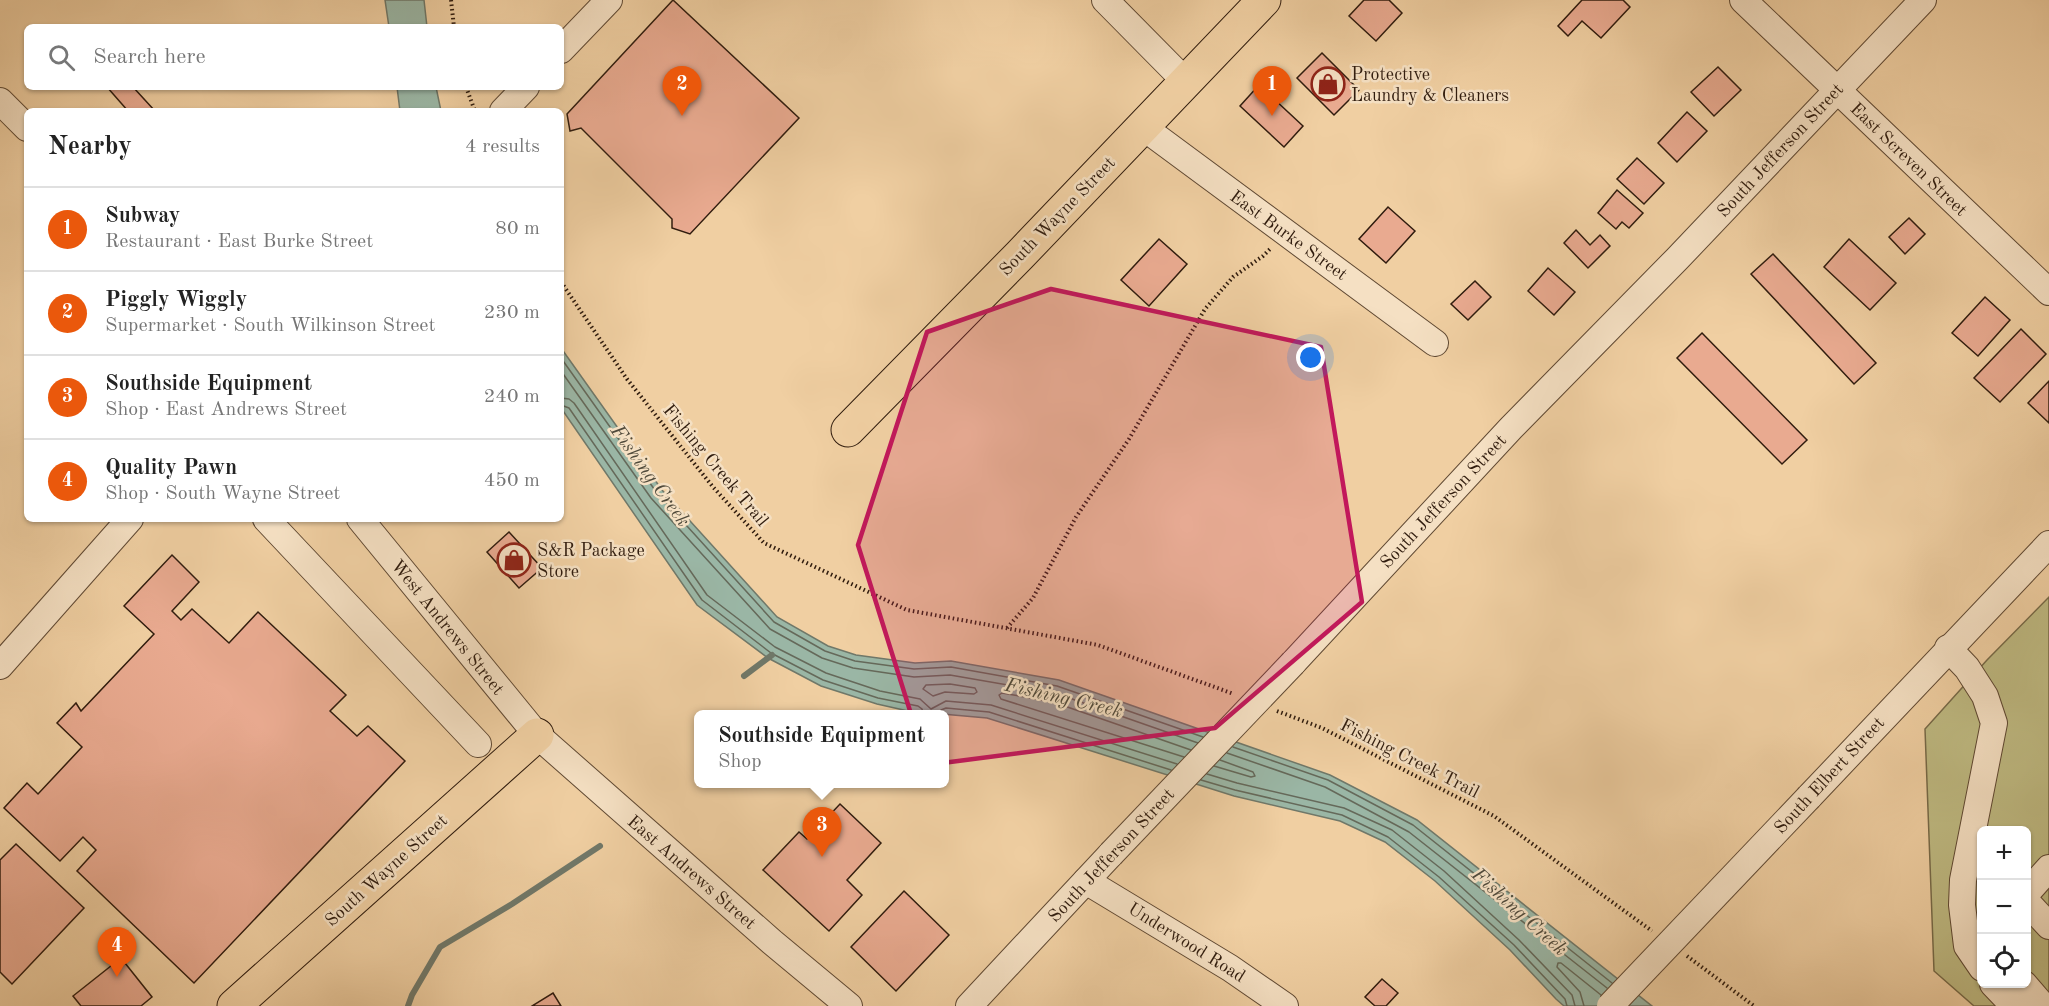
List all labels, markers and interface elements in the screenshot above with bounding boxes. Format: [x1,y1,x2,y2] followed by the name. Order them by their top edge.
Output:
[24,24,564,90] search box
[45,41,78,74] icon: search
[93,46,206,68] text: Search here
[662,66,702,116] pin: 2
[1252,66,1292,116] pin: 1
[1310,66,1346,102] shop icon: Protective Laundry & Cleaners
[1351,66,1509,105] place label: Protective Laundry & Cleaners
[1714,80,1847,221] street label: South Jefferson Street
[1846,100,1970,220] street label: East Screven Street
[48,134,132,160] text: Nearby
[465,137,540,157] text: 4 results
[997,154,1119,280] street label: South Wayne Street
[1226,187,1350,284] street label: East Burke Street
[105,205,180,227] text: Subway
[62,219,73,239] text: 1
[495,219,540,239] text: 80 m
[105,232,373,252] text: Restaurant · East Burke Street
[105,289,247,311] text: Piggly Wiggly
[62,303,73,323] text: 2
[484,303,540,323] text: 230 m
[105,316,436,336] text: Supermarket · South Wilkinson Street
[1296,343,1325,372] your location
[105,373,312,395] text: Southside Equipment
[62,387,73,407] text: 3
[484,387,540,407] text: 240 m
[105,400,347,420] text: Shop · East Andrews Street
[659,401,771,530] street label: Fishing Creek Trail
[605,421,693,531] water label: Fishing Creek
[1377,431,1510,572] street label: South Jefferson Street
[105,457,237,479] text: Quality Pawn
[62,471,73,491] text: 4
[484,471,540,491] text: 450 m
[105,484,340,504] text: Shop · South Wayne Street
[496,542,532,578] shop icon: S&R Package Store
[537,542,645,581] place label: S&R Package Store
[387,557,507,699] street label: West Andrews Street
[1002,675,1125,722] water label: Fishing Creek
[694,710,949,788] popup
[1771,714,1888,837] street label: South Elbert Street
[1337,716,1482,802] street label: Fishing Creek Trail
[718,725,925,747] text: Southside Equipment
[718,752,762,772] text: Shop
[1045,785,1178,926] street label: South Jefferson Street
[802,808,842,857] pin: 3
[322,811,451,930] street label: South Wayne Street
[624,812,759,933] street label: East Andrews Street
[1977,826,2031,988] map controls
[1977,826,2031,880] button: +
[1466,864,1570,960] water label: Fishing Creek
[1977,880,2031,934] button: −
[1125,900,1248,986] street label: Underwood Road
[98,928,136,977] pin: 4
[1977,934,2031,988] button: locate

